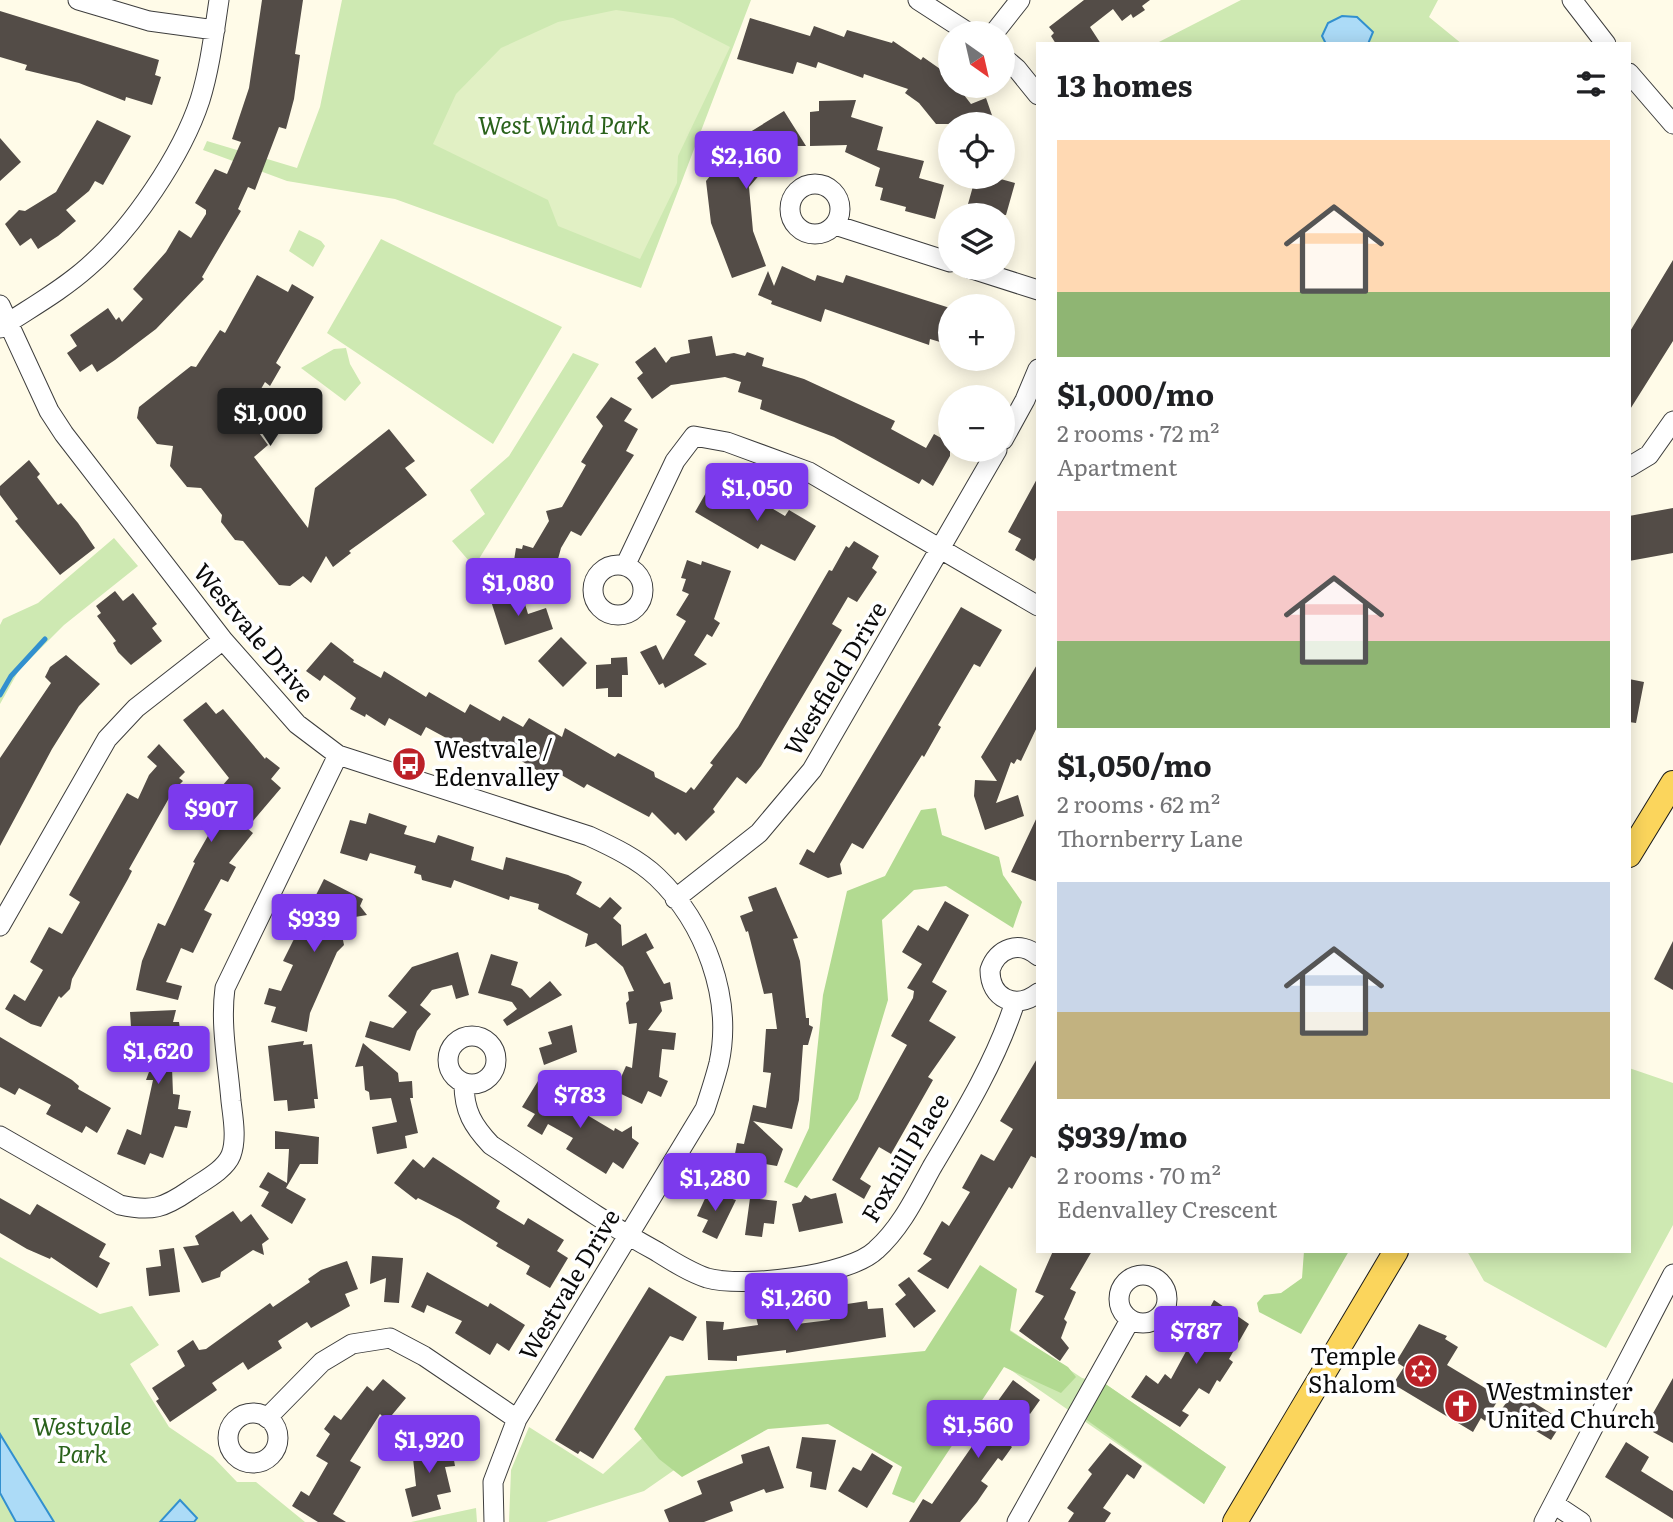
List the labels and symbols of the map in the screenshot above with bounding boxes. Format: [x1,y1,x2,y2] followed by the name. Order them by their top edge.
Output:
[938,21,1015,98] north arrow
[478,106,651,141] park label: West Wind Park
[689,132,803,191] pin: $2,160
[213,388,327,448] pin: $1,000
[700,463,814,523] pin: $1,050
[186,555,323,708] street label: Westvale Drive
[461,558,575,618] pin: $1,080
[774,594,894,761] street label: Westfield Drive
[434,730,560,793] place label: Westvale / Edenvalley
[390,745,428,783] bus stop icon: Westvale / Edenvalley
[170,784,252,844] pin: $907
[273,894,355,954] pin: $939
[101,1026,215,1086] pin: $1,620
[539,1070,621,1130] pin: $783
[851,1085,956,1228] street label: Foxhill Place
[658,1154,772,1213] pin: $1,280
[509,1201,627,1366] street label: Westvale Drive
[739,1274,853,1333] pin: $1,260
[1155,1306,1237,1366] pin: $787
[1308,1337,1396,1400] place label: Temple Shalom
[1402,1352,1440,1390] synagogue icon: Temple Shalom
[1486,1372,1656,1435] place label: Westminster United Church
[1442,1387,1480,1425] church icon: Westminster United Church
[921,1400,1035,1460] pin: $1,560
[32,1407,132,1470] park label: Westvale Park
[372,1416,486,1475] pin: $1,920

